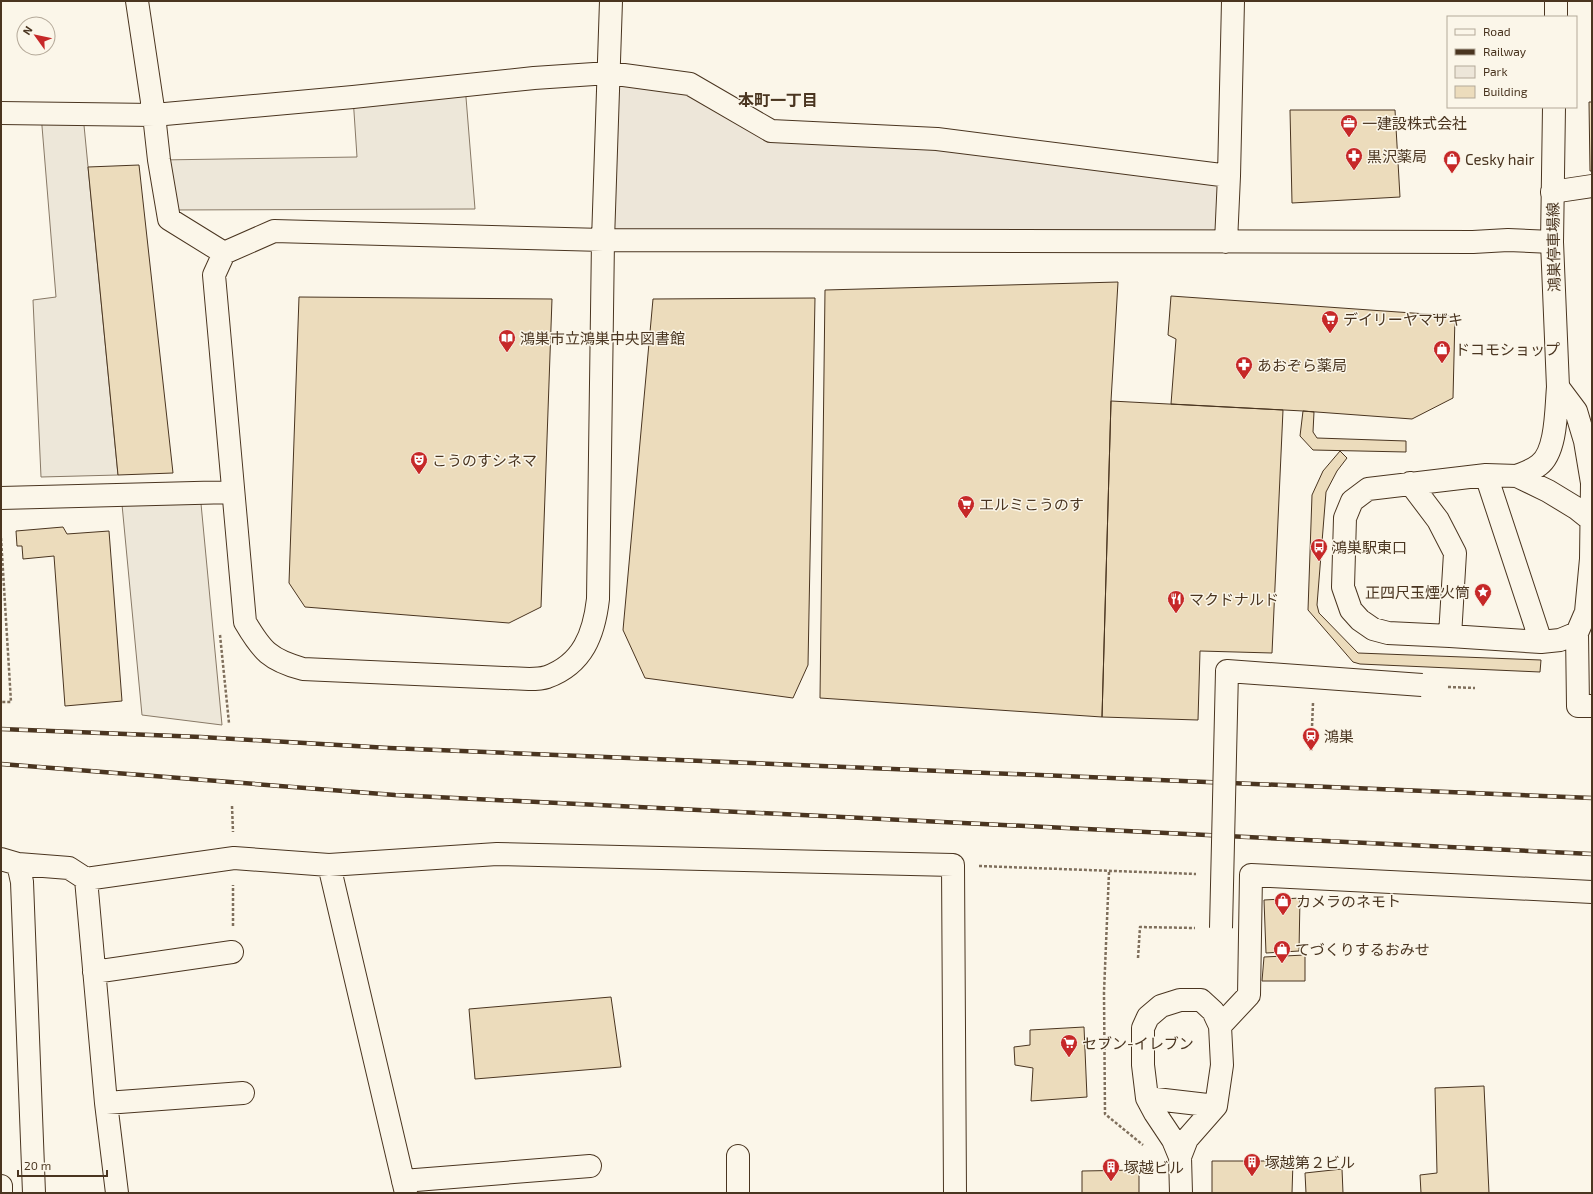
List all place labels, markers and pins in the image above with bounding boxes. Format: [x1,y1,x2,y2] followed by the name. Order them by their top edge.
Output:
[1339,113,1359,138] office icon: 一建設株式会社
[1362,114,1467,132] place label: 一建設株式会社
[1344,146,1364,171] pharmacy icon: 黒沢薬局
[1367,147,1427,165] place label: 黒沢薬局
[1442,149,1462,174] shop icon: Cesky hair
[1465,150,1535,168] place label: Cesky hair
[1320,309,1340,334] supermarket icon: デイリーヤマザキ
[1343,310,1463,328] place label: デイリーヤマザキ
[497,328,517,353] library icon: 鴻巣市立鴻巣中央図書館
[520,329,685,347] place label: 鴻巣市立鴻巣中央図書館
[1432,339,1452,364] shop icon: ドコモショップ
[1455,340,1560,358] place label: ドコモショップ
[1234,355,1254,380] pharmacy icon: あおぞら薬局
[1257,356,1347,374] place label: あおぞら薬局
[409,450,429,475] theatre icon: こうのすシネマ
[432,451,537,469] place label: こうのすシネマ
[956,494,976,519] supermarket icon: エルミこうのす
[979,495,1084,513] place label: エルミこうのす
[1309,537,1329,562] bus stop icon: 鴻巣駅東口
[1332,538,1407,556] place label: 鴻巣駅東口
[1473,582,1493,607] place icon: 正四尺玉煙火筒
[1365,583,1470,601] place label: 正四尺玉煙火筒
[1166,589,1186,614] restaurant icon: マクドナルド
[1189,590,1279,608] place label: マクドナルド
[1301,726,1321,751] station icon: 鴻巣
[1324,727,1354,745] place label: 鴻巣
[1273,891,1293,916] shop icon: カメラのネモト
[1296,892,1401,910] place label: カメラのネモト
[1272,939,1292,964] shop icon: てづくりするおみせ
[1295,940,1430,958] place label: てづくりするおみせ
[1059,1033,1079,1058] supermarket icon: セブン-イレブン
[1082,1034,1194,1052] place label: セブン-イレブン
[1242,1152,1262,1177] building icon: 塚越第２ビル
[1265,1153,1355,1171] place label: 塚越第２ビル
[1101,1157,1121,1182] building icon: 塚越ビル
[1124,1158,1184,1176] place label: 塚越ビル

